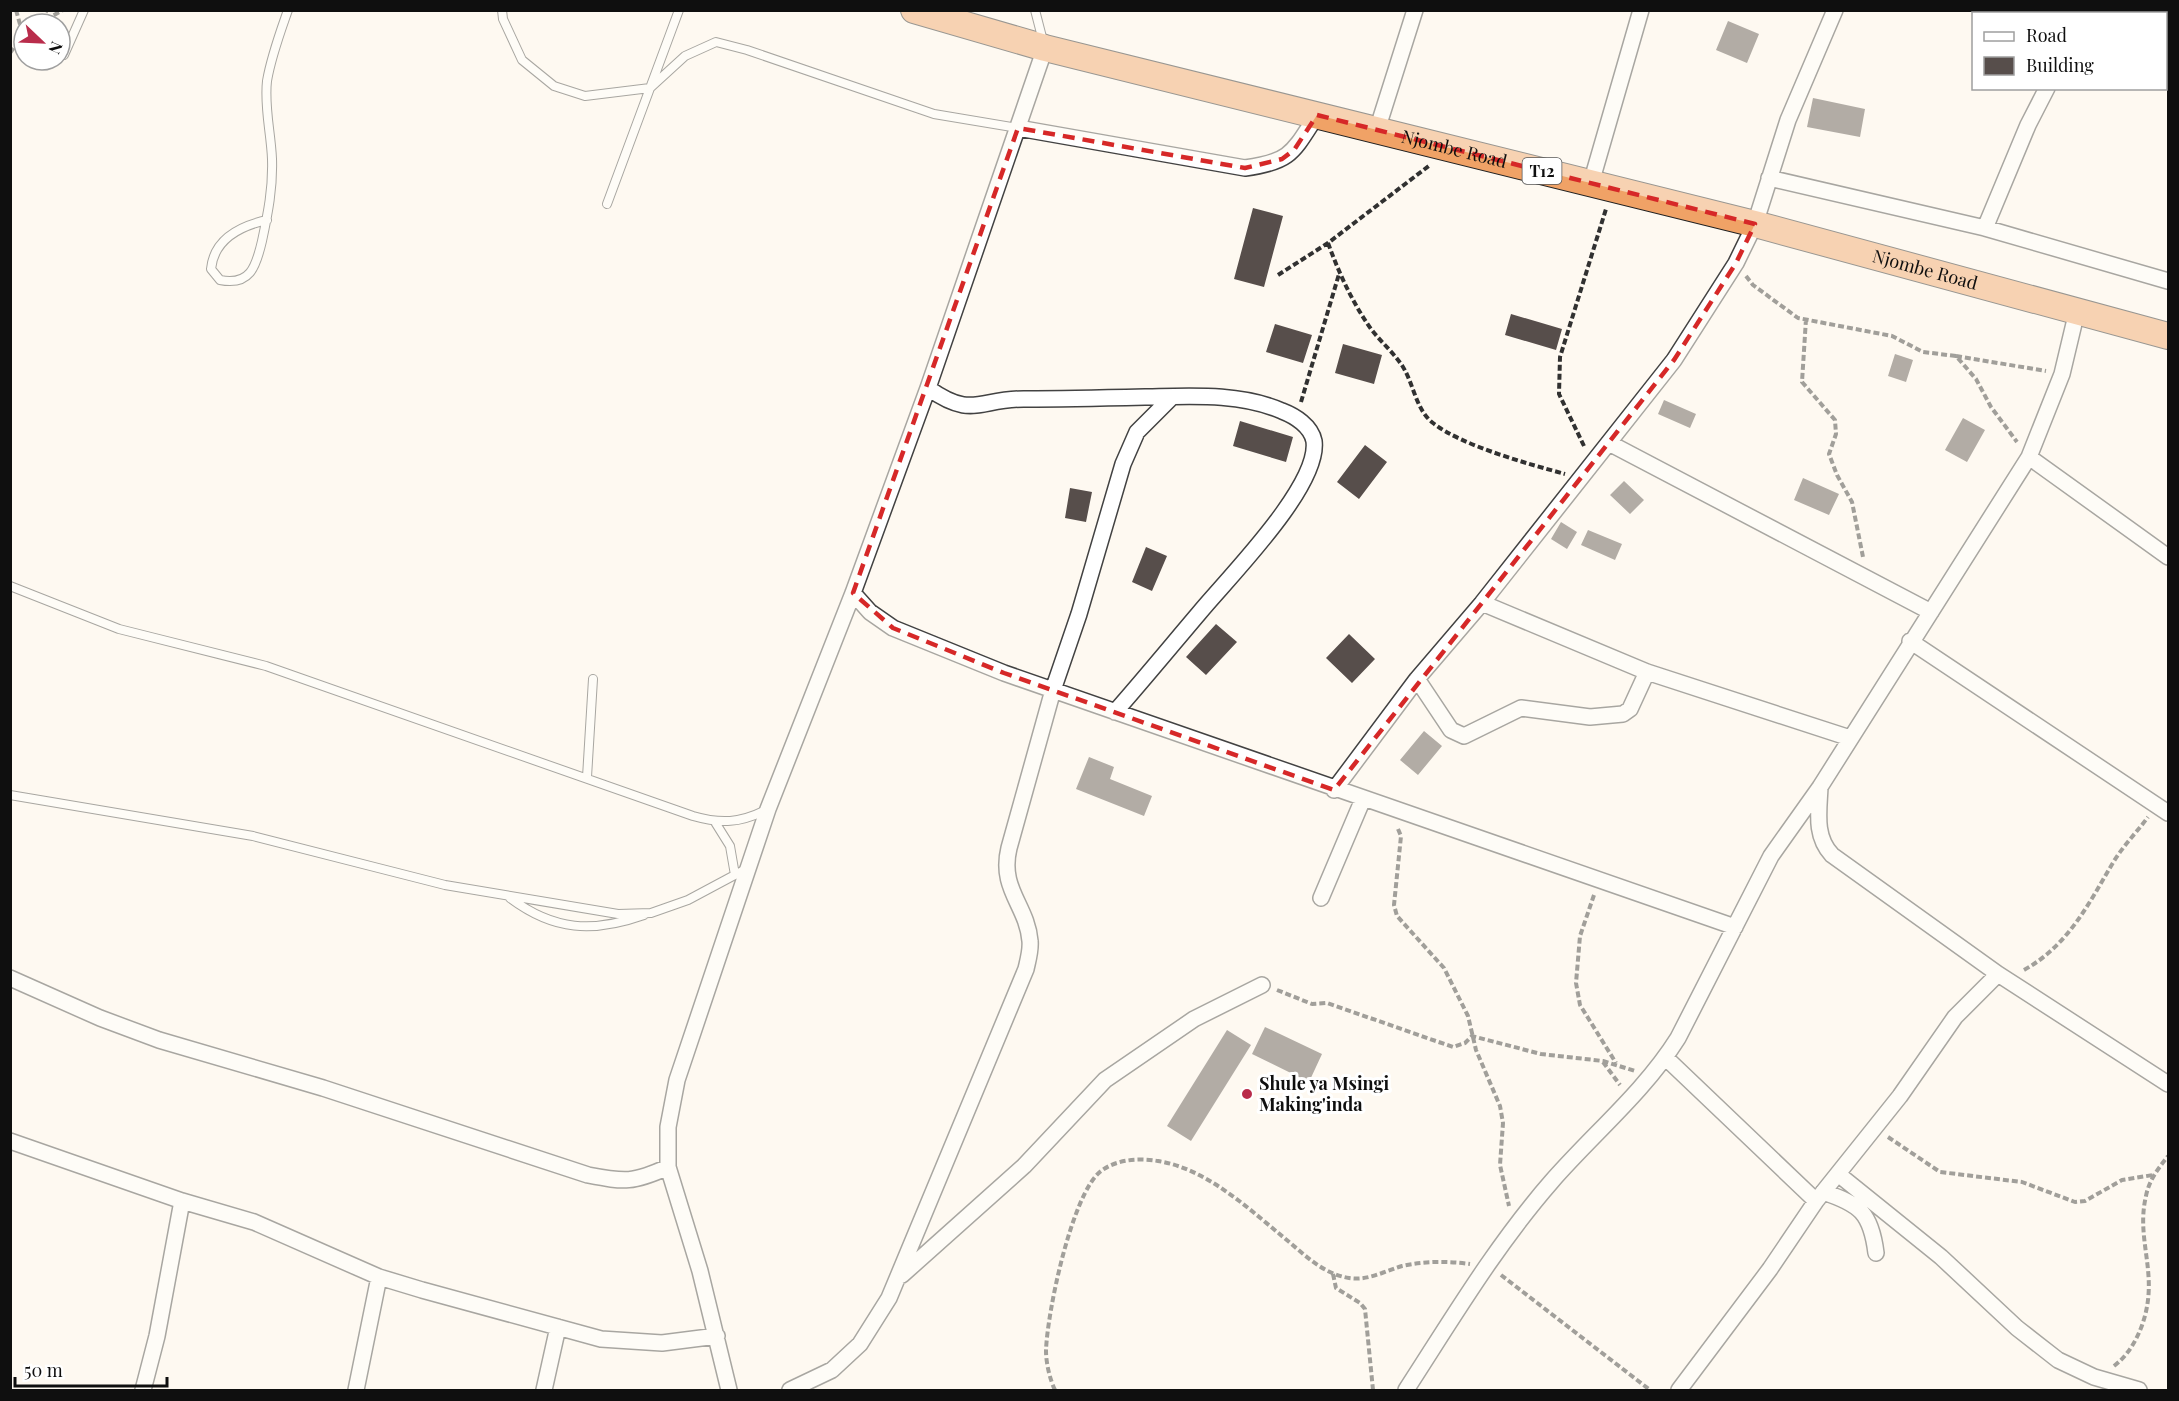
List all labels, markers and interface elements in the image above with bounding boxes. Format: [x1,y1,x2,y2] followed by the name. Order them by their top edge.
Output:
[12,12,72,72] north arrow
[1972,12,2167,90] legend
[2026,23,2067,47] text: Road
[44,39,68,58] text: N
[2026,53,2094,77] text: Building
[1399,124,1510,173] street label: Njombe Road
[1522,158,1562,184] road number: T12
[1870,243,1981,295] street label: Njombe Road
[1259,1071,1389,1116] place label: Shule ya Msingi Making'inda
[1240,1087,1254,1101] marker: Shule ya Msingi Making'inda
[15,1350,166,1388] scale bar
[24,1358,63,1382] text: 50 m

